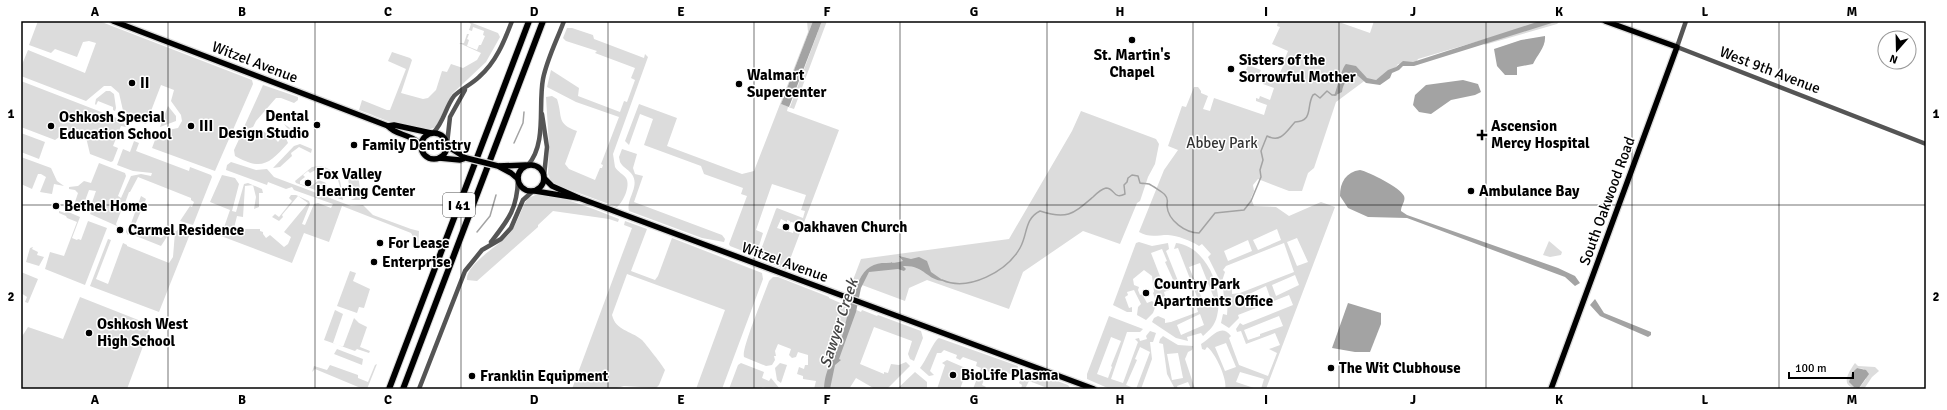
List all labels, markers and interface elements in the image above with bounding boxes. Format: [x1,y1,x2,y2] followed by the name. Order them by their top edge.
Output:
[91,4,100,20] text: A
[238,4,246,20] text: B
[384,4,392,20] text: C
[530,4,539,20] text: D
[677,4,685,20] text: E
[824,4,831,20] text: F
[970,4,978,20] text: G
[1116,4,1124,20] text: H
[1264,4,1268,20] text: I
[1410,4,1416,20] text: J
[1555,4,1563,20] text: K
[1702,4,1709,20] text: L
[1847,4,1858,20] text: M
[1877,30,1917,70] north arrow
[1127,35,1137,45] marker: St. Martin's Chapel
[209,37,301,87] street label: Witzel Avenue
[1717,43,1823,97] street label: West 9th Avenue
[1094,46,1171,81] place label: St. Martin's Chapel
[1239,51,1356,86] place label: Sisters of the Sorrowful Mother
[1888,52,1900,66] text: N
[1226,64,1236,74] marker: Sisters of the Sorrowful Mother
[747,66,826,101] place label: Walmart Supercenter
[140,74,149,92] place label: II
[127,78,137,88] marker: II
[734,79,744,89] marker: Walmart Supercenter
[7,106,15,122] text: 1
[1932,106,1940,122] text: 1
[218,107,309,142] place label: Dental Design Studio
[59,108,172,143] place label: Oshkosh Special Education School
[199,117,213,135] place label: III
[1491,117,1590,152] place label: Ascension Mercy Hospital
[312,120,322,130] marker: Dental Design Studio
[46,121,56,131] marker: Oshkosh Special Education School
[186,121,196,131] marker: III
[1476,129,1488,141] marker: Ascension Mercy Hospital
[1186,134,1258,152] park label: Abbey Park
[1575,134,1639,268] street label: South Oakwood Road
[362,136,471,154] place label: Family Dentistry
[349,140,359,150] marker: Family Dentistry
[316,165,415,200] place label: Fox Valley Hearing Center
[303,178,313,188] marker: Fox Valley Hearing Center
[1479,182,1580,200] place label: Ambulance Bay
[1466,186,1476,196] marker: Ambulance Bay
[443,193,475,217] road number: I 41
[64,197,148,215] place label: Bethel Home
[51,201,61,211] marker: Bethel Home
[794,218,908,236] place label: Oakhaven Church
[128,221,244,239] place label: Carmel Residence
[781,222,791,232] marker: Oakhaven Church
[115,225,125,235] marker: Carmel Residence
[388,234,450,252] place label: For Lease
[375,238,385,248] marker: For Lease
[739,238,831,286] street label: Witzel Avenue
[382,253,451,271] place label: Enterprise
[369,257,379,267] marker: Enterprise
[815,274,863,370] water label: Sawyer Creek
[1154,275,1273,310] place label: Country Park Apartments Office
[1141,288,1151,298] marker: Country Park Apartments Office
[7,289,15,305] text: 2
[1932,289,1940,305] text: 2
[97,315,188,350] place label: Oshkosh West High School
[84,328,94,338] marker: Oshkosh West High School
[1789,354,1853,380] scale bar
[1339,359,1461,377] place label: The Wit Clubhouse
[1795,361,1827,376] text: 100 m
[1326,363,1336,373] marker: The Wit Clubhouse
[961,366,1059,384] place label: BioLife Plasma
[480,367,609,385] place label: Franklin Equipment
[948,370,958,380] marker: BioLife Plasma
[467,371,477,381] marker: Franklin Equipment
[91,392,100,408] text: A
[238,392,246,408] text: B
[384,392,392,408] text: C
[530,392,539,408] text: D
[677,392,685,408] text: E
[824,392,831,408] text: F
[970,392,978,408] text: G
[1116,392,1124,408] text: H
[1264,392,1268,408] text: I
[1410,392,1416,408] text: J
[1555,392,1563,408] text: K
[1702,392,1709,408] text: L
[1847,392,1858,408] text: M

